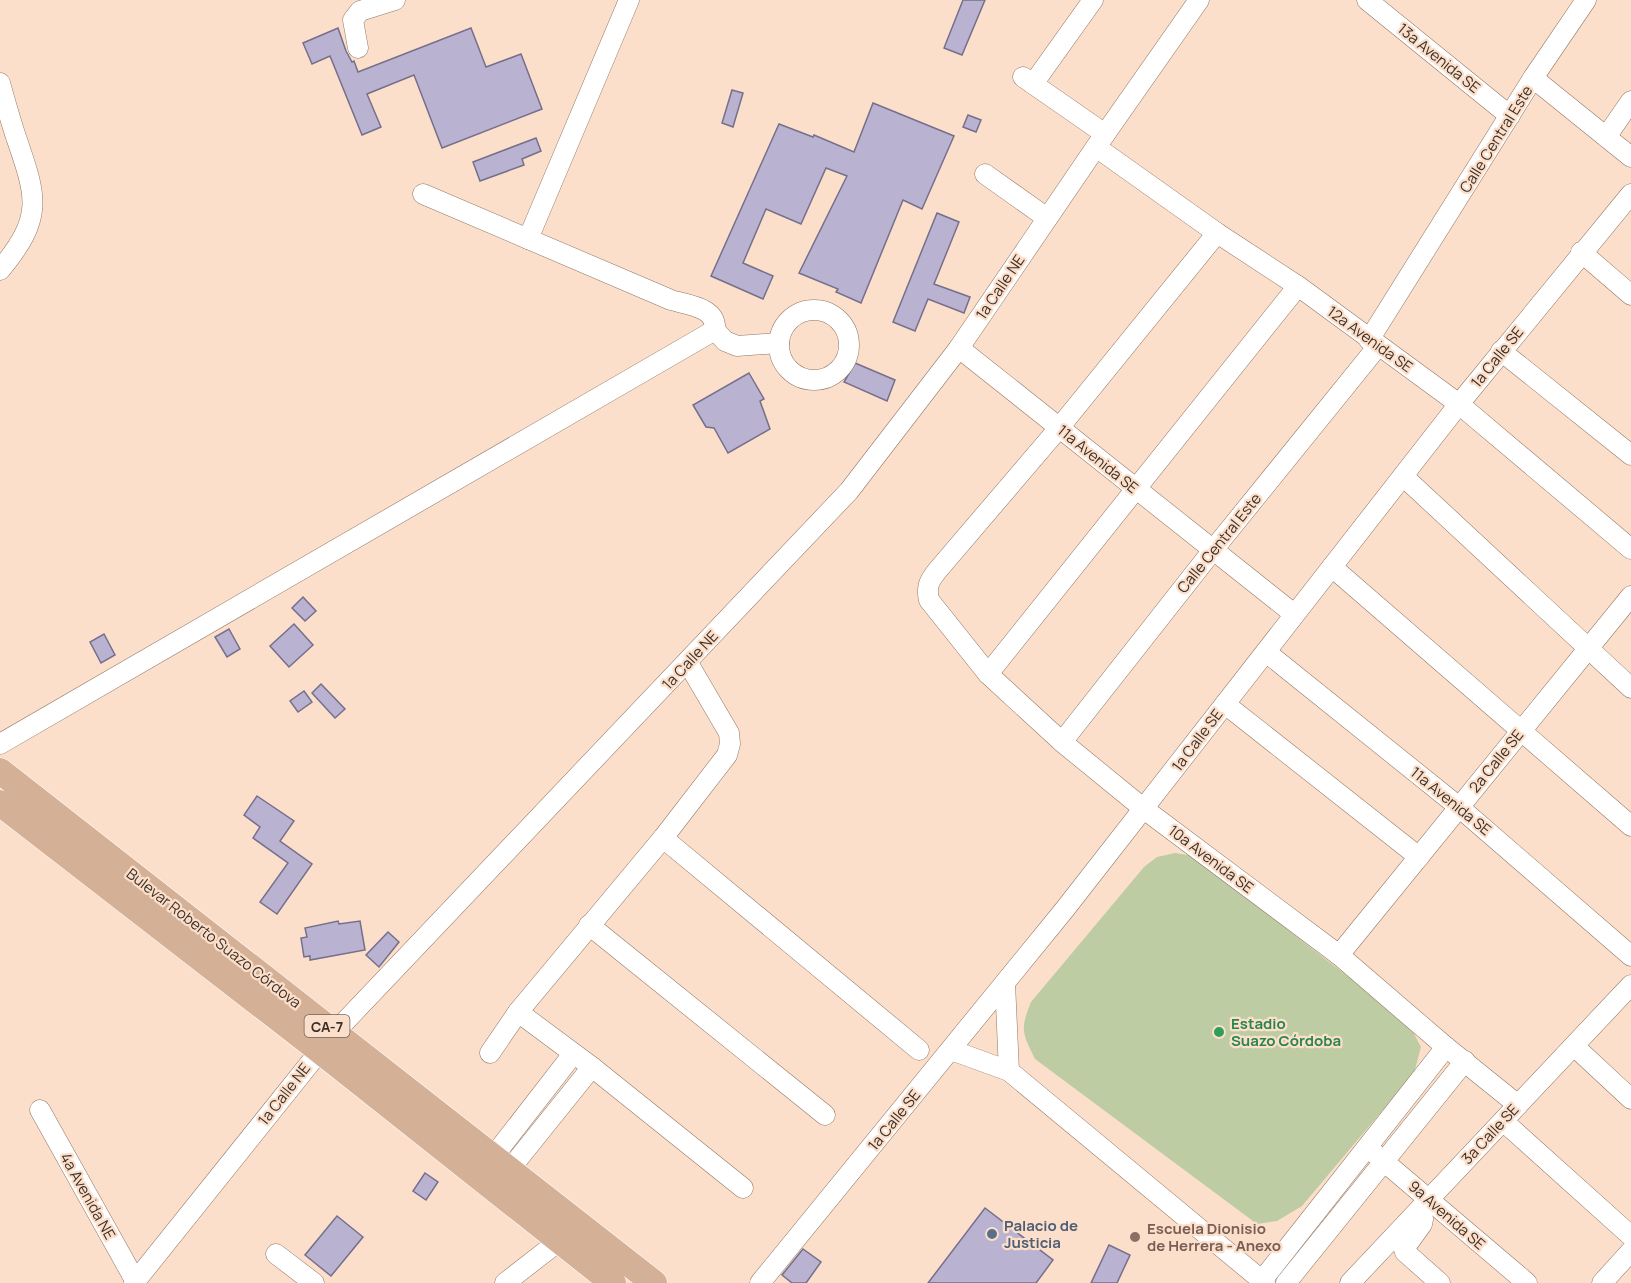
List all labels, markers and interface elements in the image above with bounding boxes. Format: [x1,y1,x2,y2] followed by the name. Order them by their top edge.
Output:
[1393,18,1485,98] street label: 13a Avenida SE
[1455,81,1538,197] street label: Calle Central Este
[971,251,1029,323] street label: 1a Calle NE
[1323,301,1417,377] street label: 12a Avenida SE
[1466,322,1528,392] street label: 1a Calle SE
[1053,420,1143,498] street label: 11a Avenida SE
[1172,488,1266,597] street label: Calle Central Este
[657,626,723,694] street label: 1a Calle NE
[1167,705,1227,775] street label: 1a Calle SE
[1464,725,1528,797] street label: 2a Calle SE
[1406,762,1496,840] street label: 11a Avenida SE
[1164,820,1258,898] street label: 10a Avenida SE
[122,863,306,1013] street label: Bulevar Roberto Suazo Córdova
[1231,1013,1341,1051] place label: Estadio Suazo Córdoba
[304,1015,350,1037] road number: CA-7
[1212,1025,1226,1039] marker: Estadio Suazo Córdoba
[253,1058,315,1130] street label: 1a Calle NE
[863,1085,925,1155] street label: 1a Calle SE
[1457,1099,1523,1169] street label: 3a Calle SE
[55,1149,121,1243] street label: 4a Avenida NE
[1404,1176,1490,1254] street label: 9a Avenida SE
[1004,1215,1078,1253] place label: Palacio de Justicia
[1147,1218,1281,1256] place label: Escuela Dionisio de Herrera - Anexo
[985,1227,999,1241] marker: Palacio de Justicia
[1128,1230,1142,1244] marker: Escuela Dionisio de Herrera - Anexo

